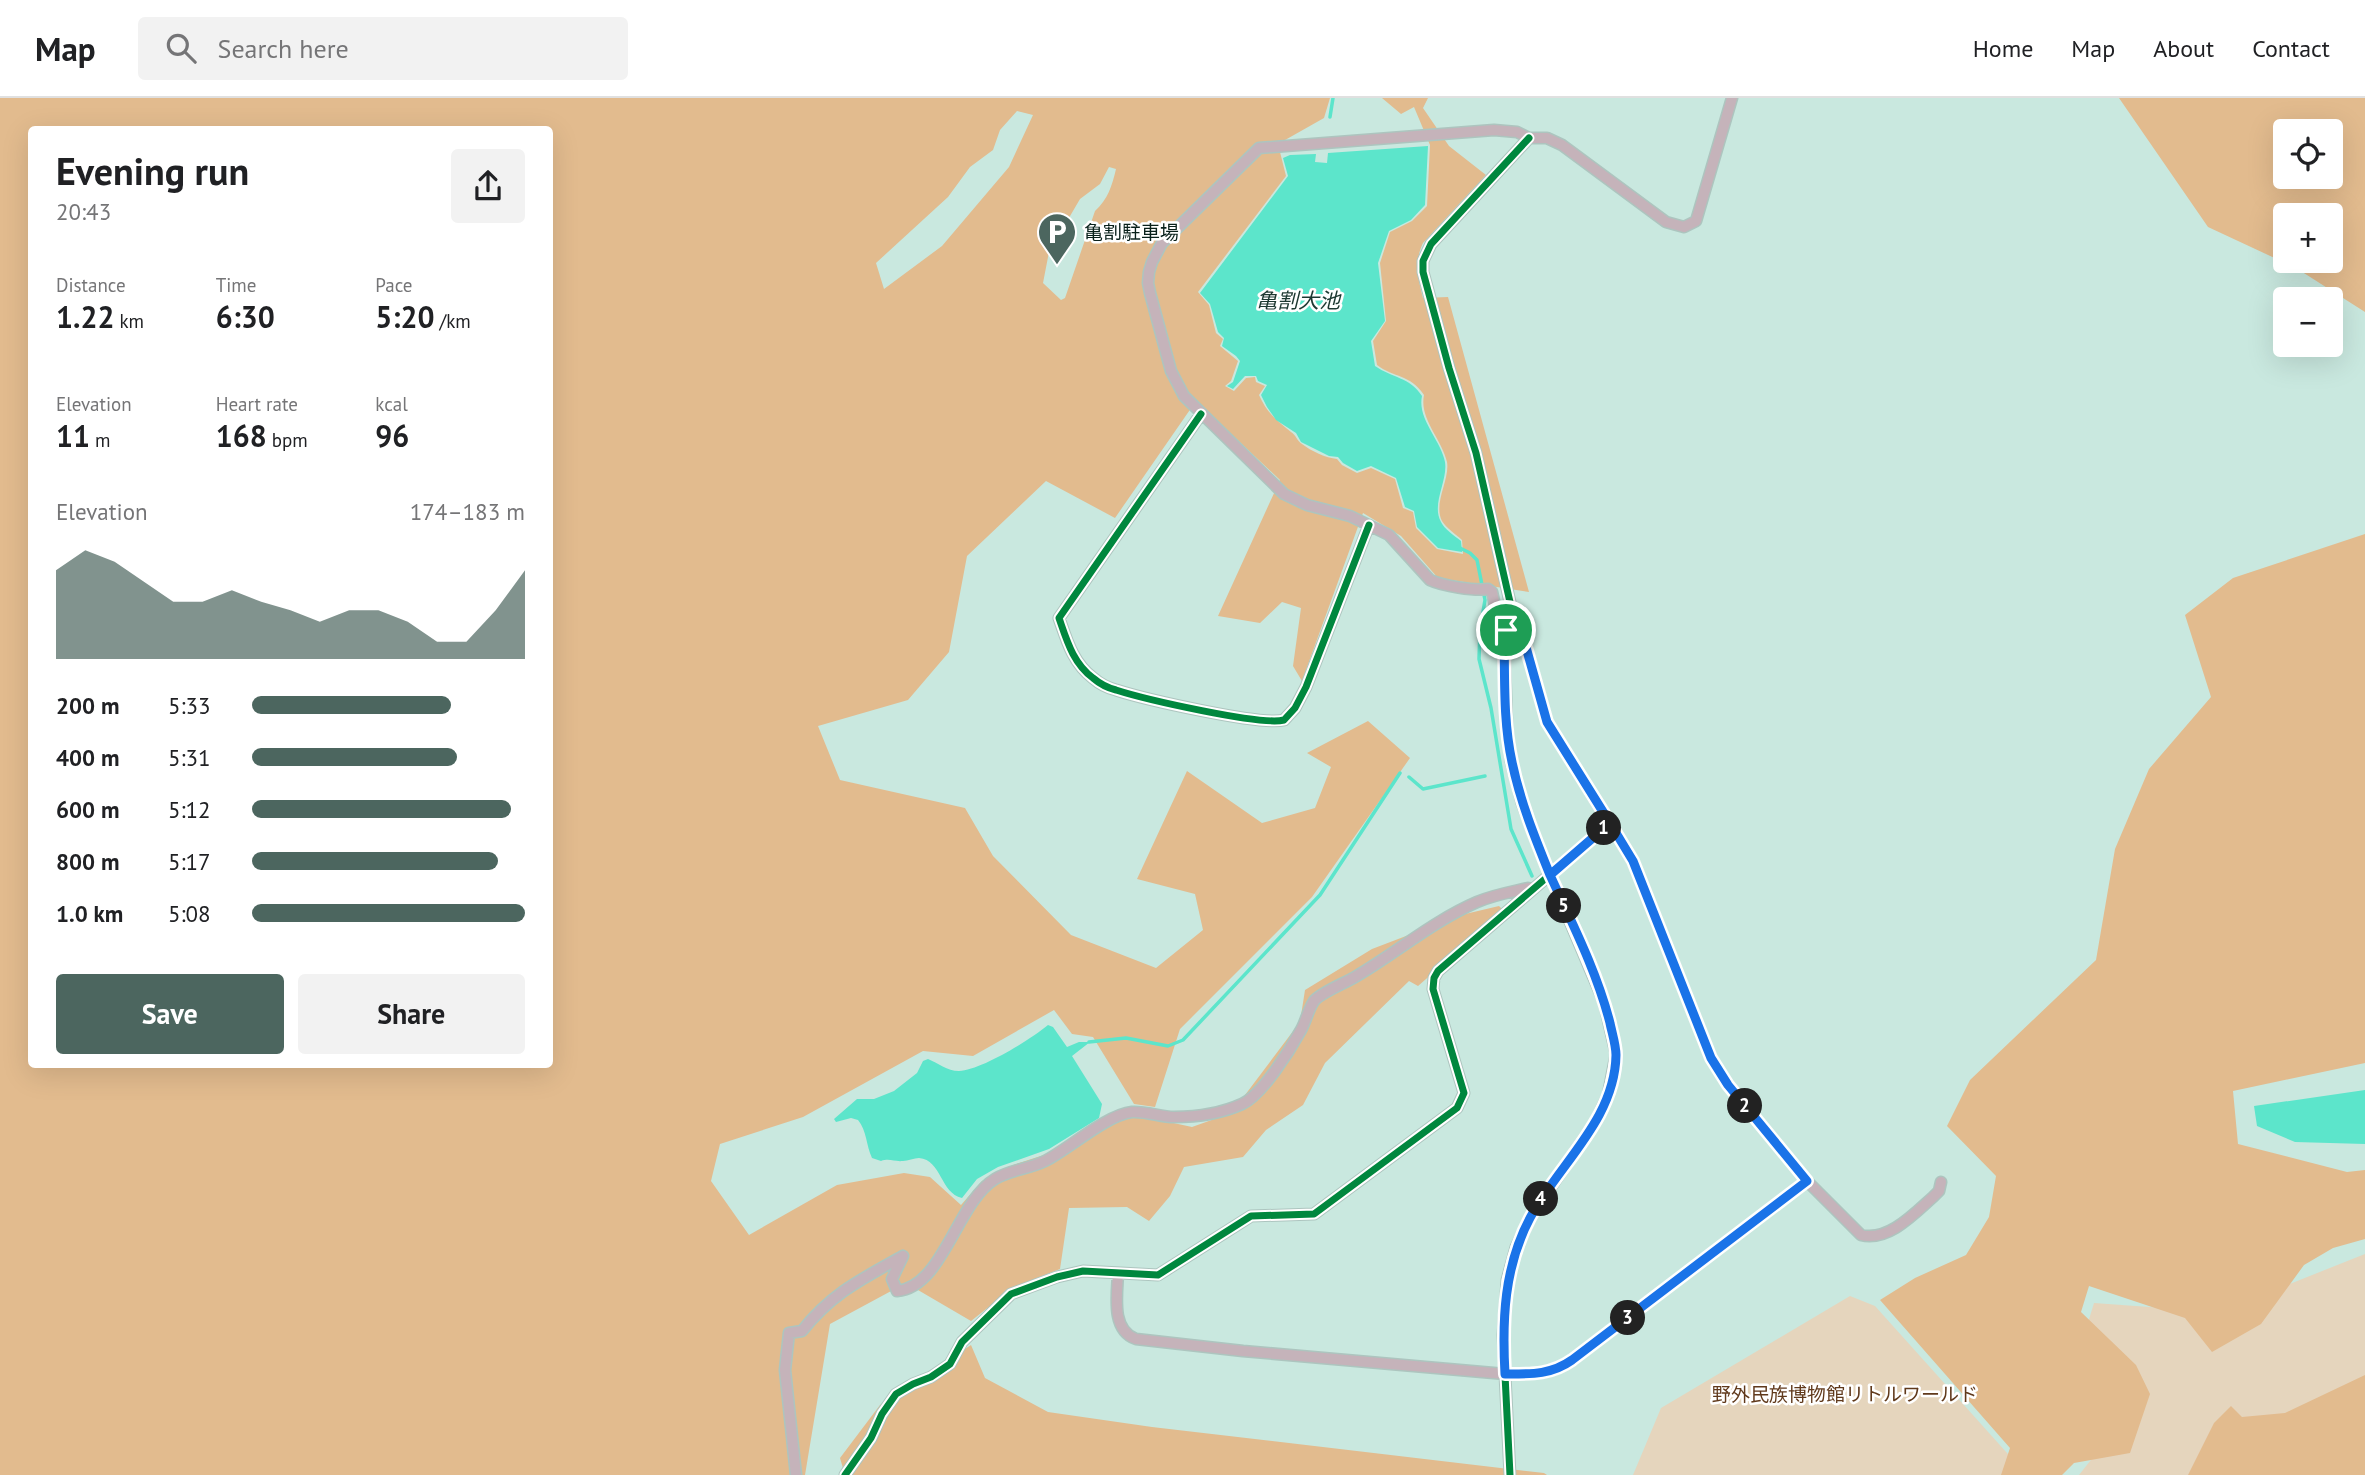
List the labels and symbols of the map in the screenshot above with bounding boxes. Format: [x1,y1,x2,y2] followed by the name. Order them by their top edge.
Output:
[1036,211,1078,266] parking icon: 亀割駐車場
[1084,220,1179,244] place label: 亀割駐車場
[1256,287,1342,314] water label: 亀割大池
[1476,600,1536,660] pin
[1586,810,1622,846] pin: 1
[1546,888,1582,924] pin: 5
[1728,1088,1762,1124] pin: 2
[1524,1182,1558,1216] pin: 4
[1610,1300,1646,1336] pin: 3
[1712,1382,1978,1406] park label: 野外民族博物館リトルワールド

